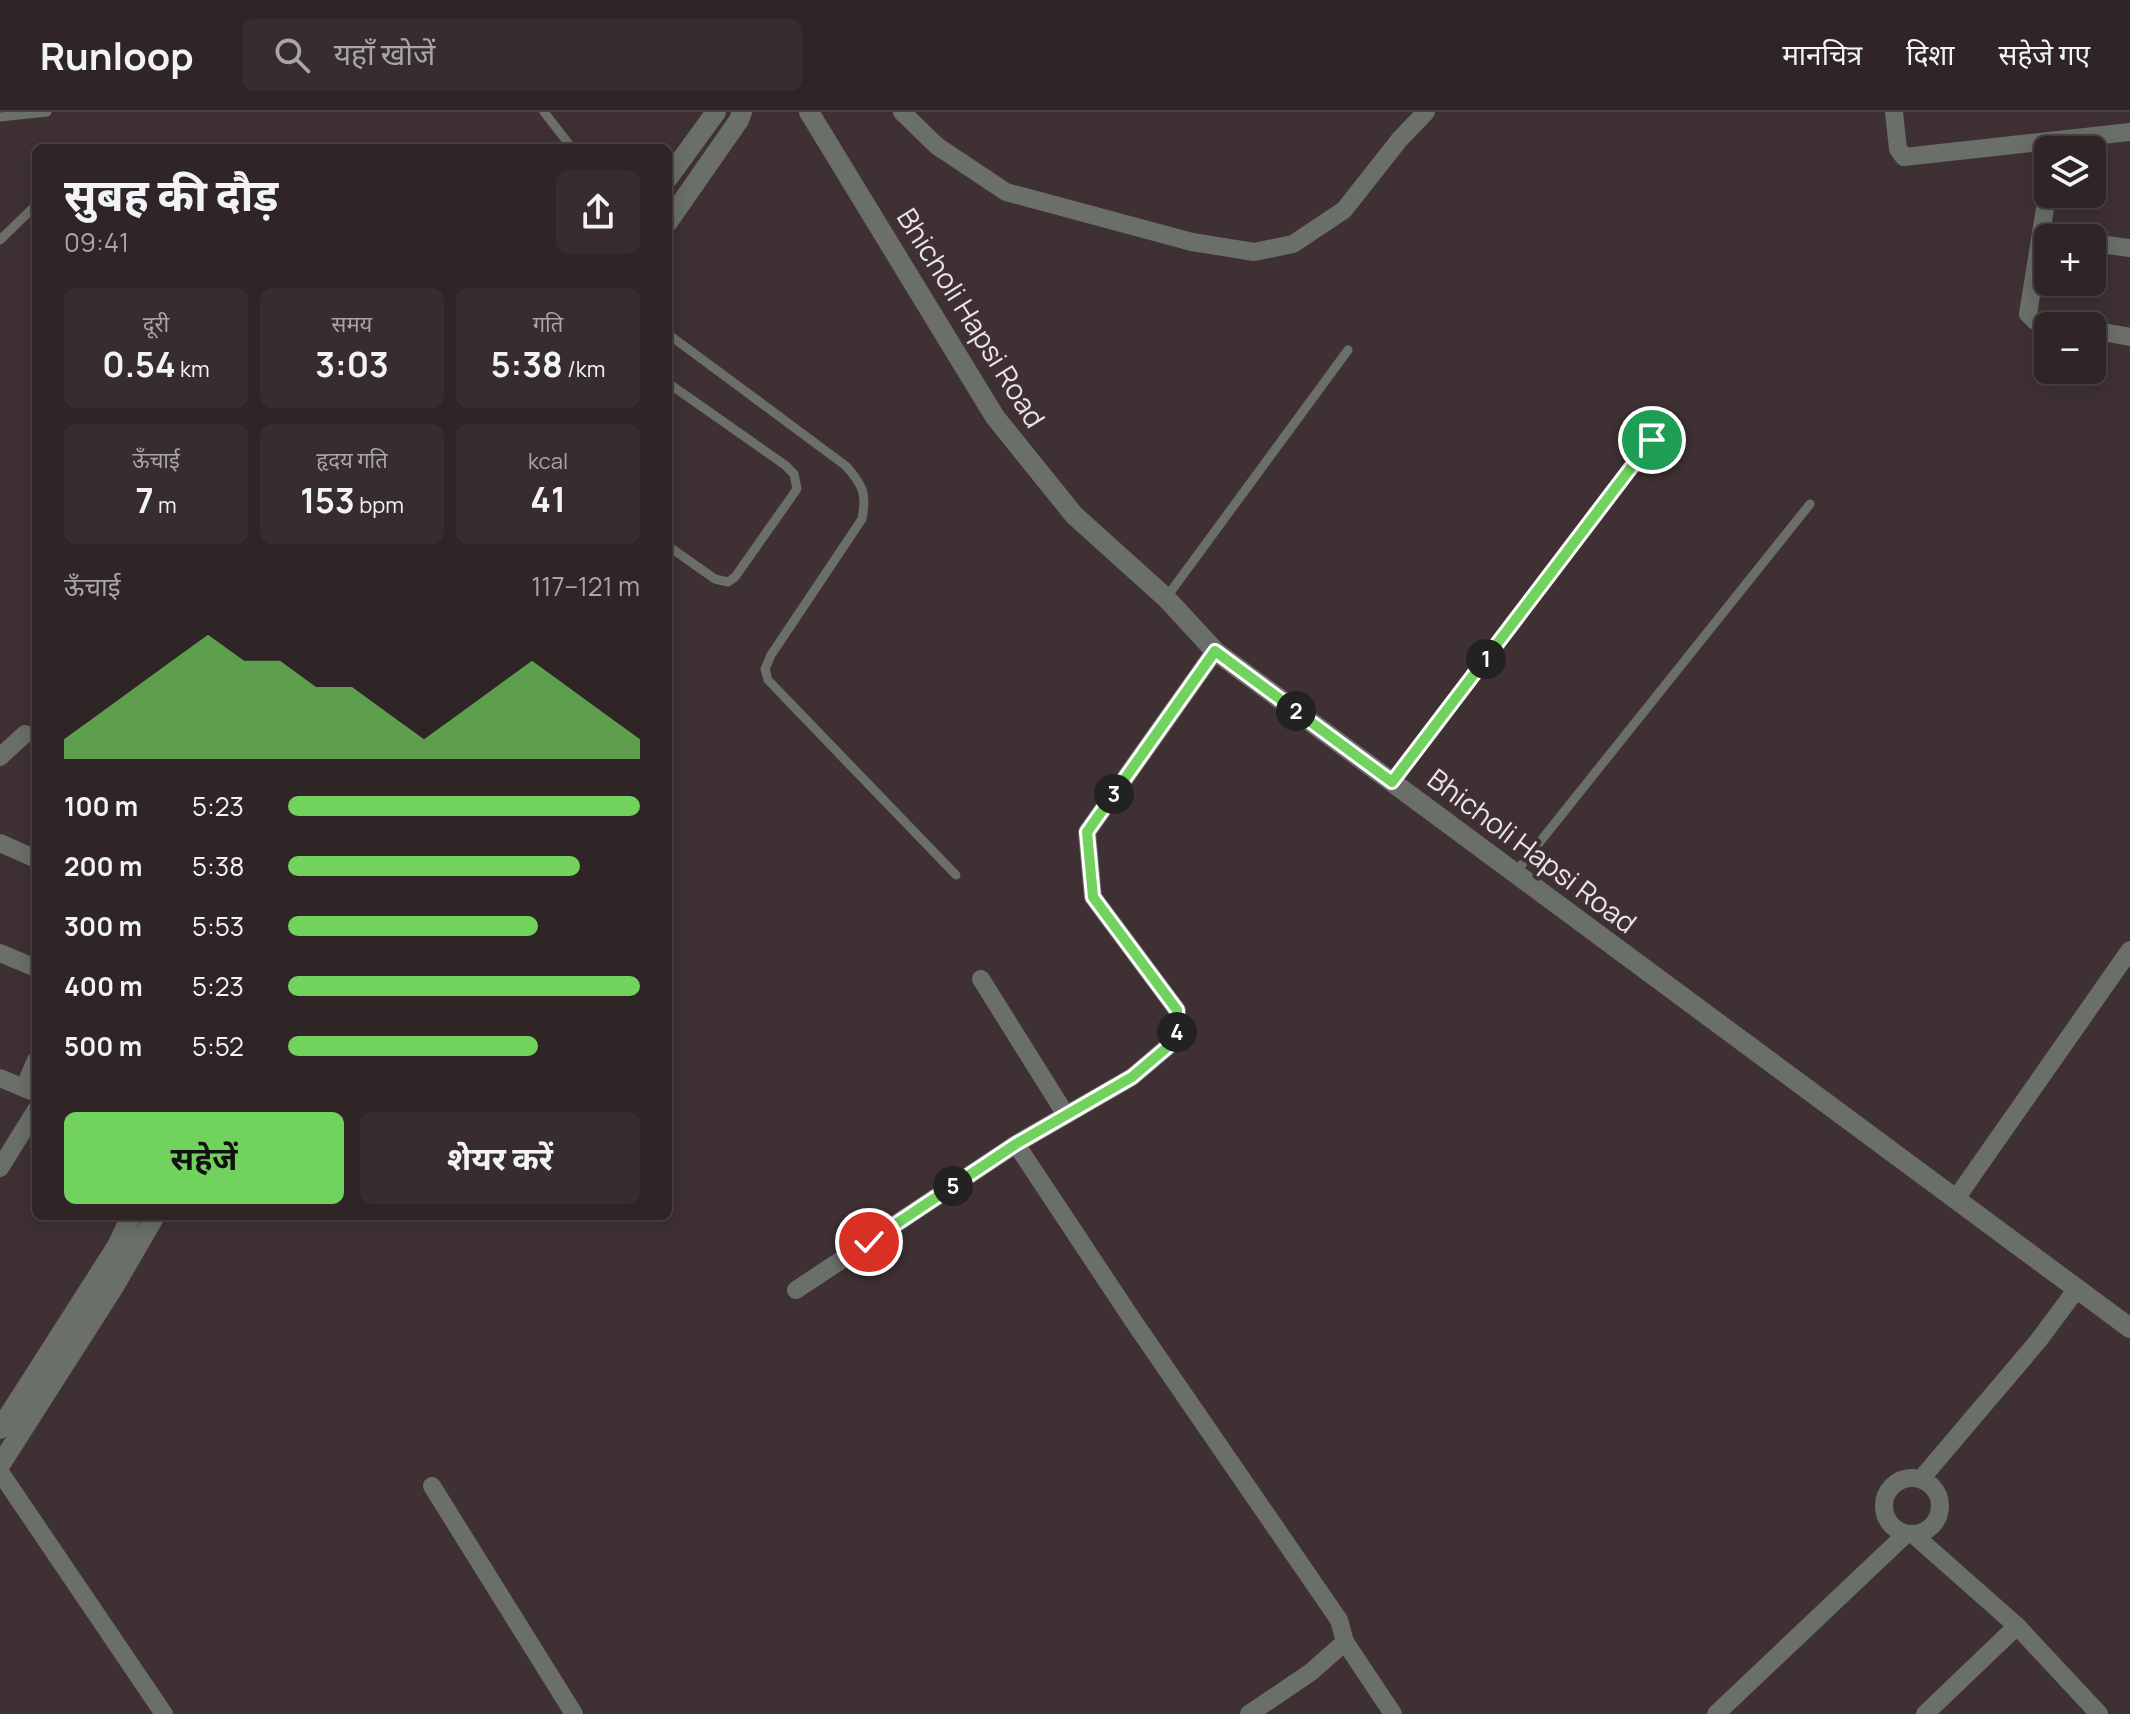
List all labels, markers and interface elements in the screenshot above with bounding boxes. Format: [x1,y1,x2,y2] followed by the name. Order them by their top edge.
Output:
[242,19,802,91] search box
[40,29,194,81] text: Runloop
[270,33,314,77] icon: search
[334,33,435,74] text: यहाँ खोजें
[1782,35,1862,73] text: मानचित्र
[1906,35,1955,73] text: दिशा
[1999,35,2090,73] text: सहेजे गए
[2034,136,2106,384] map controls
[2034,136,2106,208] button: layers
[64,164,278,224] text: सुबह की दौड़
[556,170,640,254] button: share
[889,201,1055,434] street label: Bhicholi Hapsi Road
[64,224,129,260] text: 09:41
[2034,224,2106,296] button: +
[143,309,169,339] text: दूरी
[332,309,372,339] text: समय
[533,309,563,339] text: गति
[2034,312,2106,384] button: −
[102,341,176,387] text: 0.54
[315,341,389,387] text: 3:03
[491,341,563,387] text: 5:38
[176,354,210,384] text: km
[563,354,605,384] text: /km
[1618,406,1686,474] pin
[1630,418,1674,462] icon: arrive
[132,445,180,475] text: ऊँचाई
[316,445,388,475] text: हृदय गति
[528,446,568,476] text: kcal
[530,476,566,522] text: 41
[135,477,154,523] text: 7
[300,477,355,523] text: 153
[154,490,177,520] text: m
[355,490,404,520] text: bpm
[64,568,120,604] text: ऊँचाई
[531,568,640,604] text: 117–121 m
[1466,639,1506,679] pin: 1
[1481,644,1491,674] text: 1
[1276,691,1316,731] pin: 2
[1289,696,1303,726] text: 2
[1421,759,1645,941] street label: Bhicholi Hapsi Road
[1094,774,1134,814] pin: 3
[1108,779,1120,809] text: 3
[64,788,138,824] text: 100 m
[192,788,244,824] text: 5:23
[64,848,142,884] text: 200 m
[192,848,244,884] text: 5:38
[64,908,142,944] text: 300 m
[192,908,244,944] text: 5:53
[64,968,143,1004] text: 400 m
[192,968,244,1004] text: 5:23
[1157,1012,1197,1052] pin: 4
[1170,1017,1184,1047] text: 4
[64,1028,142,1064] text: 500 m
[192,1028,244,1064] text: 5:52
[64,1112,344,1204] button: सहेजें
[360,1112,640,1204] button: शेयर करें
[933,1166,973,1206] pin: 5
[947,1171,959,1201] text: 5
[835,1208,903,1276] pin
[847,1220,891,1264] icon: check

